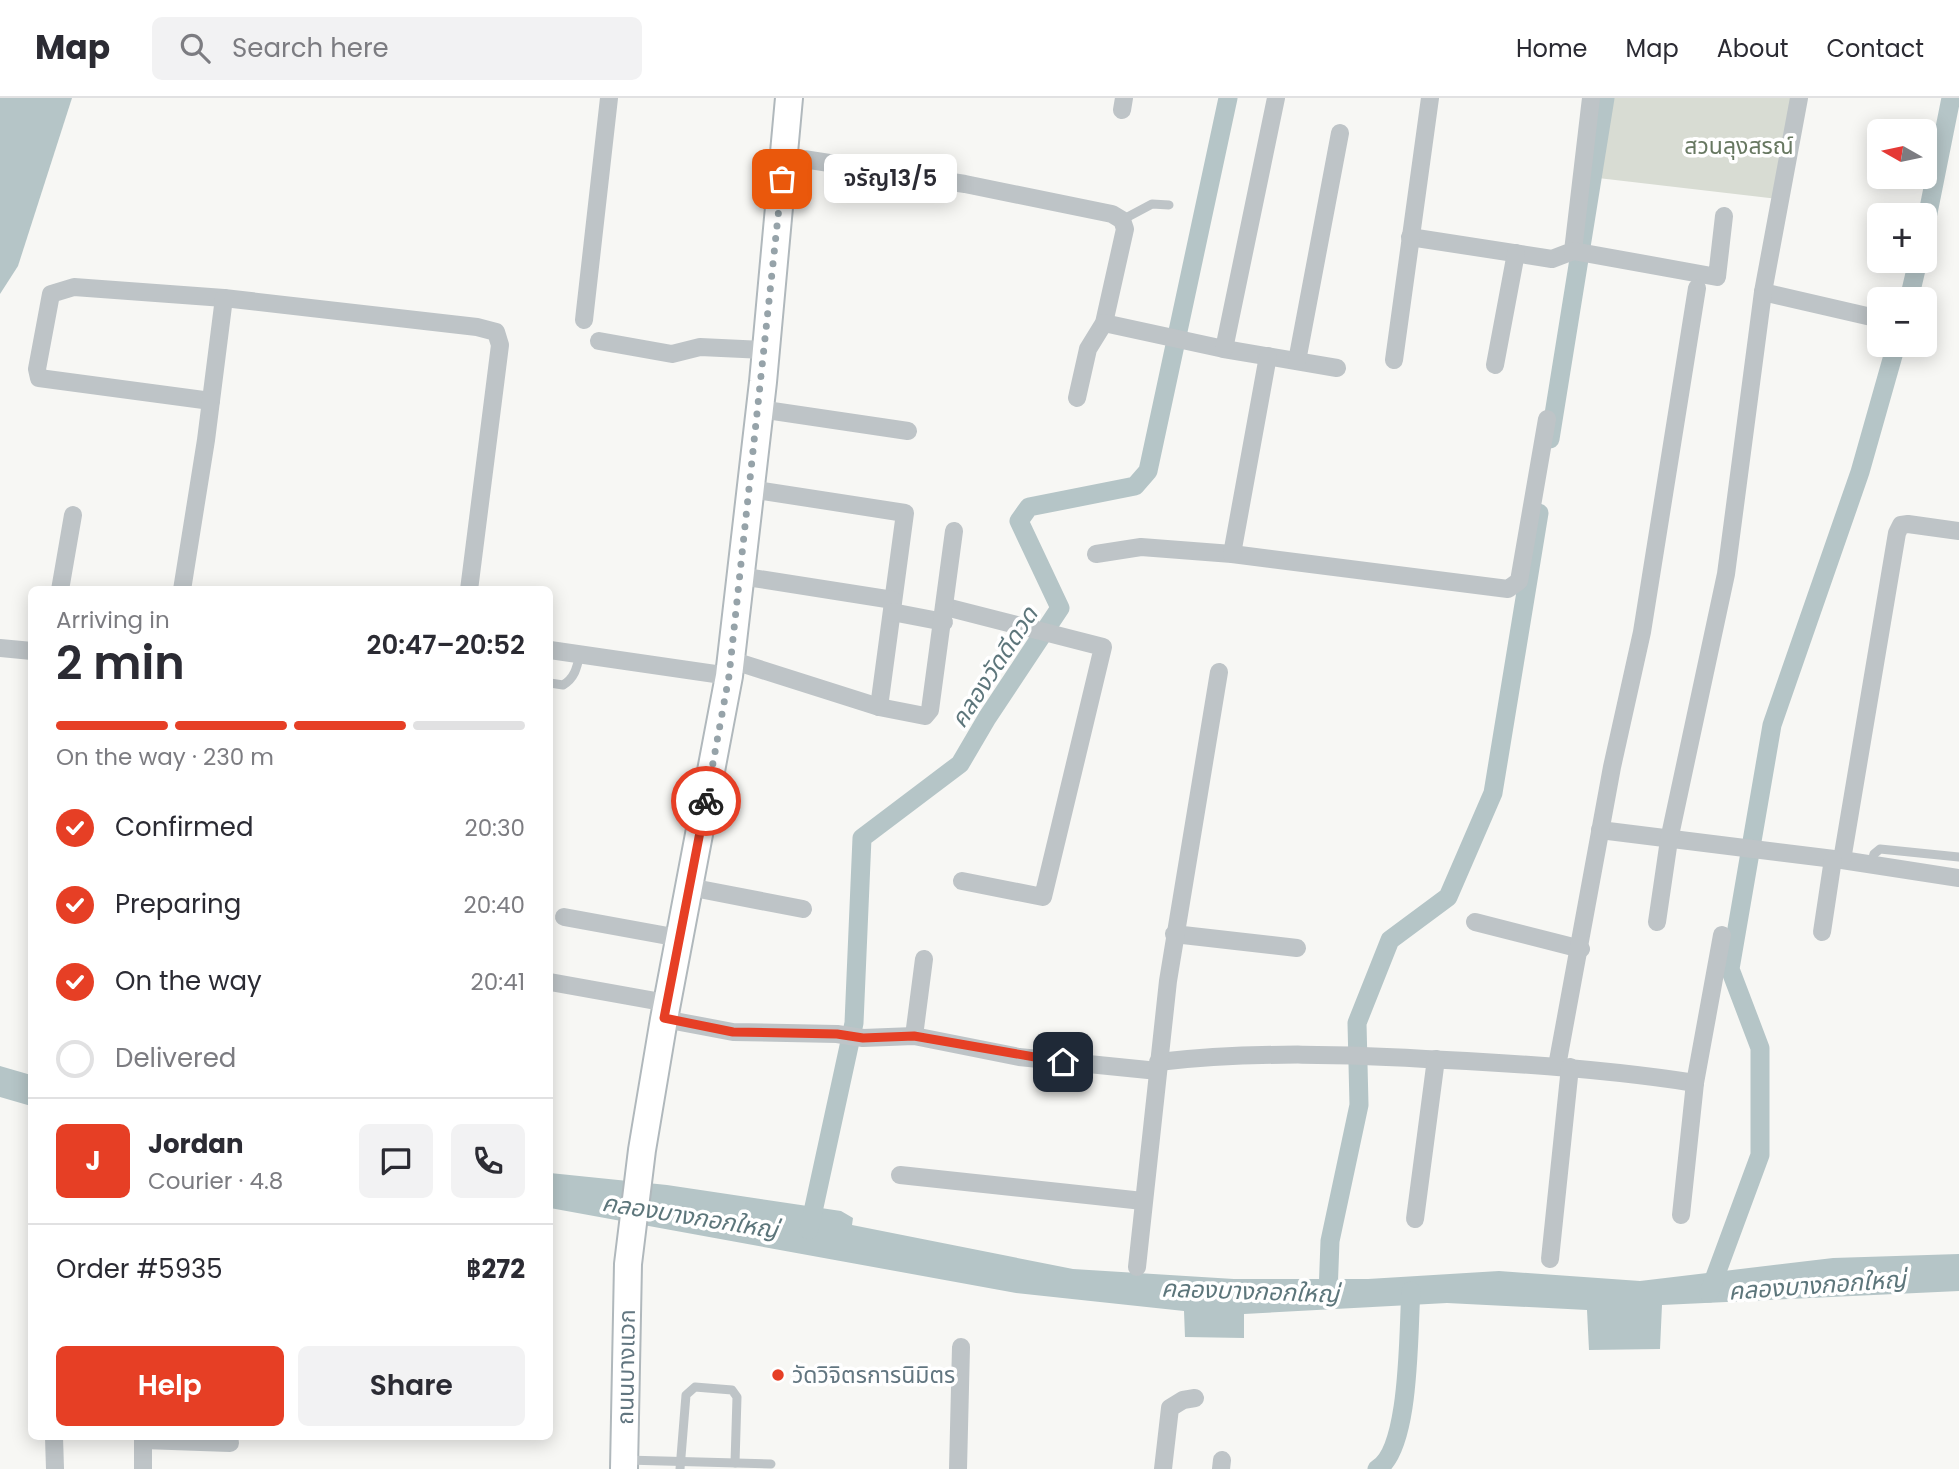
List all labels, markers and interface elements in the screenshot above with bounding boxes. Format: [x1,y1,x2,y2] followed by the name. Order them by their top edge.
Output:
[152,17,642,80] search box
[35,24,110,71] text: Map
[176,29,214,67] icon: search
[232,30,389,66] text: Search here
[1516,32,1588,65] text: Home
[1626,32,1679,65] text: Map
[1717,32,1788,65] text: About
[1826,32,1924,65] text: Contact
[1867,119,1937,189] north arrow
[1867,119,1937,357] map controls
[1684,130,1794,162] park label: สวนลุงสรณ์
[752,149,812,209] pin
[824,154,957,204] callout: จรัญ13/5
[763,160,801,198] icon: bag
[844,162,937,194] text: จรัญ13/5
[1867,203,1937,273] button: +
[1867,287,1937,357] button: −
[943,599,1046,734] water label: คลองวัดดีดวด
[56,604,170,636] text: Arriving in
[367,627,525,663] text: 20:47–20:52
[56,631,185,695] text: 2 min
[56,741,274,773] text: On the way · 230 m
[671,766,741,836] courier
[687,782,725,820] icon: bike
[56,809,94,847] icon: check
[115,809,253,845] text: Confirmed
[464,812,525,844] text: 20:30
[56,886,94,924] icon: check
[115,886,241,922] text: Preparing
[464,889,525,921] text: 20:40
[56,963,94,1001] icon: check
[115,963,262,999] text: On the way
[471,966,525,998] text: 20:41
[1033,1032,1093,1092] pin
[115,1040,236,1076] text: Delivered
[1044,1043,1082,1081] icon: home
[359,1124,433,1198] button: chat
[451,1124,525,1198] button: phone
[148,1126,244,1162] text: Jordan
[85,1143,101,1179] text: J
[148,1165,283,1197] text: Courier · 4.8
[600,1186,783,1247] water label: คลองบางกอกใหญ่
[56,1251,223,1287] text: Order #5935
[466,1251,525,1287] text: ฿272
[1727,1262,1910,1308] water label: คลองบางกอกใหญ่
[1161,1271,1342,1311] water label: คลองบางกอกใหญ่
[609,1309,643,1425] street label: ถนนบางแวก
[56,1346,284,1426] button: Help
[298,1346,525,1426] button: Share
[792,1359,955,1391] place label: วัดวิจิตรการนิมิตร
[770,1367,786,1383] marker: วัดวิจิตรการนิมิตร

